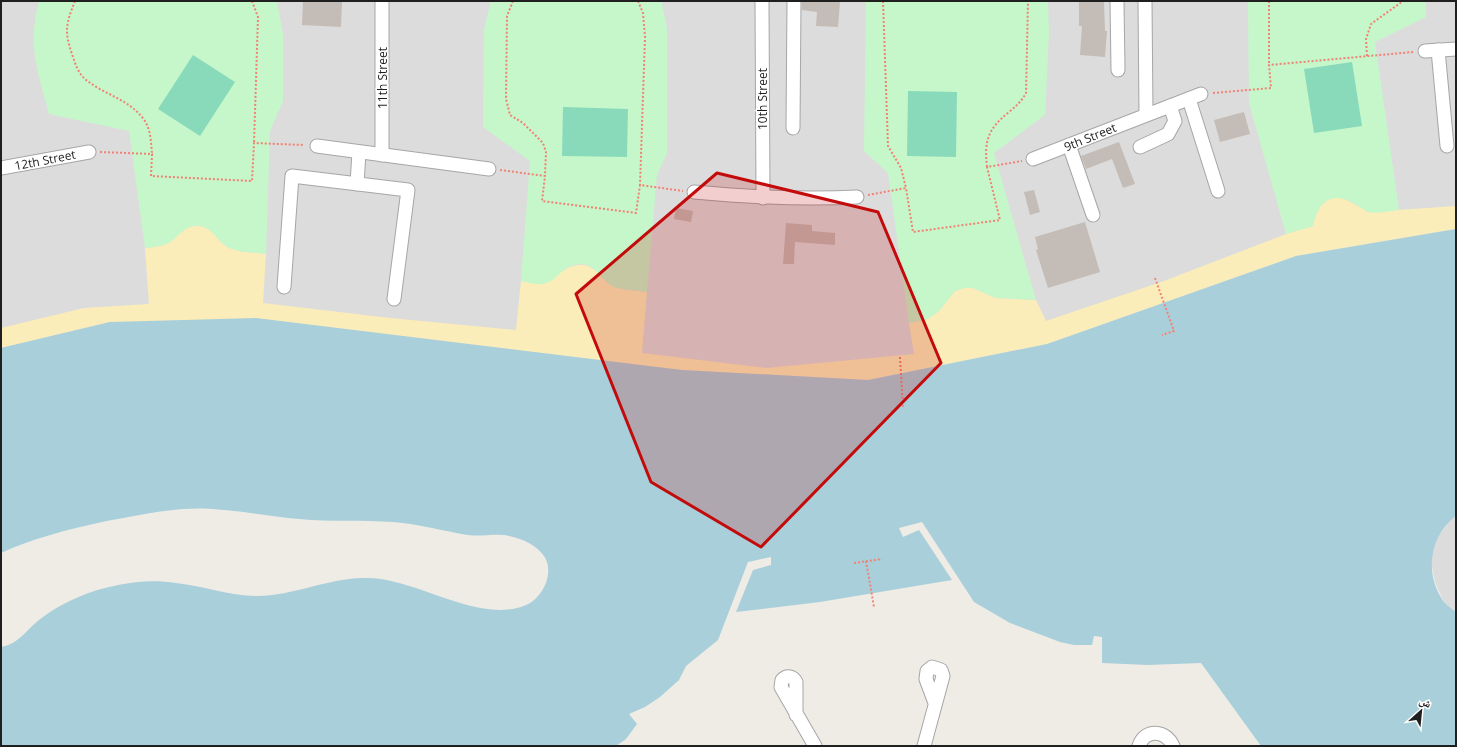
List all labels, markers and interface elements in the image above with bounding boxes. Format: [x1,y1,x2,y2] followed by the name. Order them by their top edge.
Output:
[374,47,391,109] street label: 11th Street
[754,68,771,130] street label: 10th Street
[1061,119,1119,155] street label: 9th Street
[13,146,77,174] street label: 12th Street
[1401,691,1441,731] north arrow
[1417,692,1435,712] text: ش

